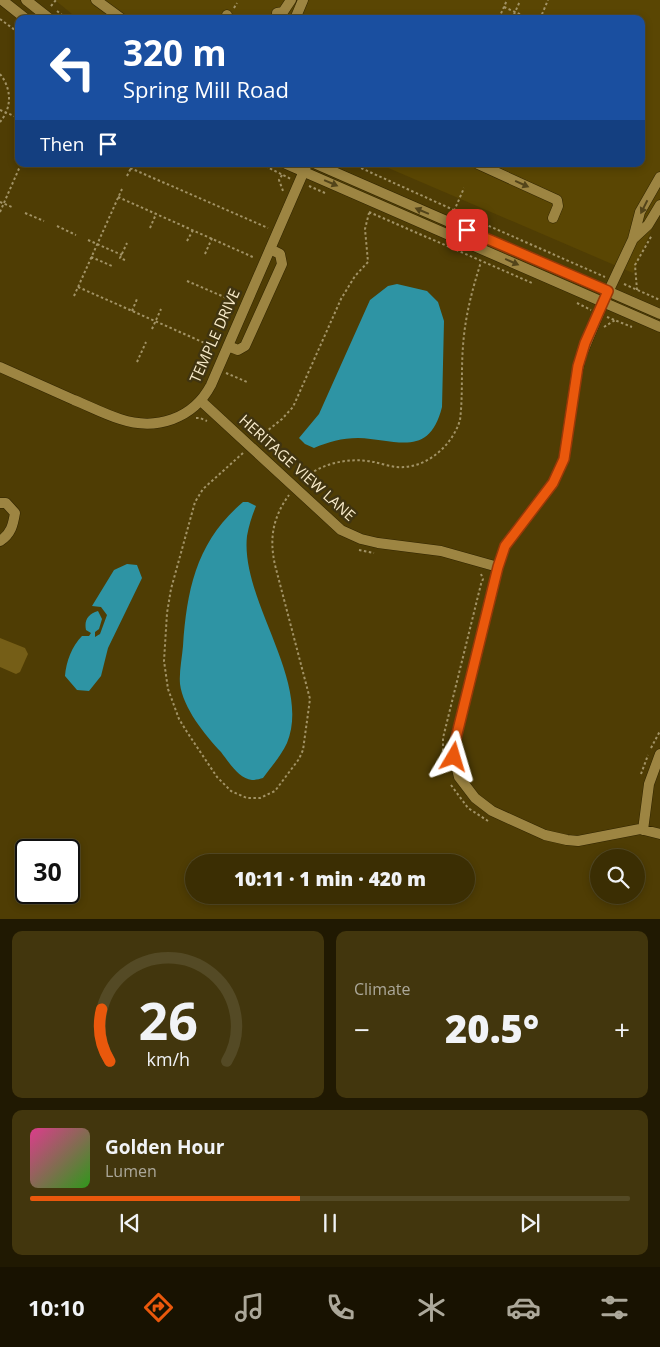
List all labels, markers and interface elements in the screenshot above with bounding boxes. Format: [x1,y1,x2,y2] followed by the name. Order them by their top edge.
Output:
[123,29,227,76] text: 320 m
[40,35,105,100] icon: left
[123,74,289,104] text: Spring Mill Road
[94,130,122,158] icon: arrive
[40,131,84,157] text: Then
[324,180,338,188] one-way arrow
[515,180,529,188] one-way arrow
[640,200,648,214] one-way arrow
[415,207,430,214] one-way arrow
[446,209,488,251] pin
[453,216,481,244] icon: arrive
[505,259,519,267] one-way arrow
[184,285,244,386] street label: TEMPLE DRIVE
[235,410,360,525] street label: HERITAGE VIEW LANE
[427,730,479,782] position arrow
[15,839,80,904] speed limit sign: 30
[590,849,645,904] map controls
[590,849,645,904] button: search
[234,866,426,892] text: 10:11 · 1 min · 420 m
[354,978,411,1000] text: Climate
[138,984,198,1055] text: 26
[445,1002,539,1054] text: 20.5°
[354,1010,370,1048] text: −
[614,1010,630,1048] text: +
[146,1047,190,1071] text: km/h
[105,1134,224,1160] text: Golden Hour
[105,1160,157,1182] text: Lumen
[116,1209,144,1237] icon: previous
[316,1209,344,1237] icon: pause
[516,1209,544,1237] icon: next
[141,1290,176,1325] icon: directions
[232,1290,267,1325] icon: music
[323,1290,358,1325] icon: phone
[414,1290,449,1325] icon: climate
[506,1290,541,1325] icon: car
[597,1290,632,1325] icon: filters
[28,1292,85,1322] text: 10:10

